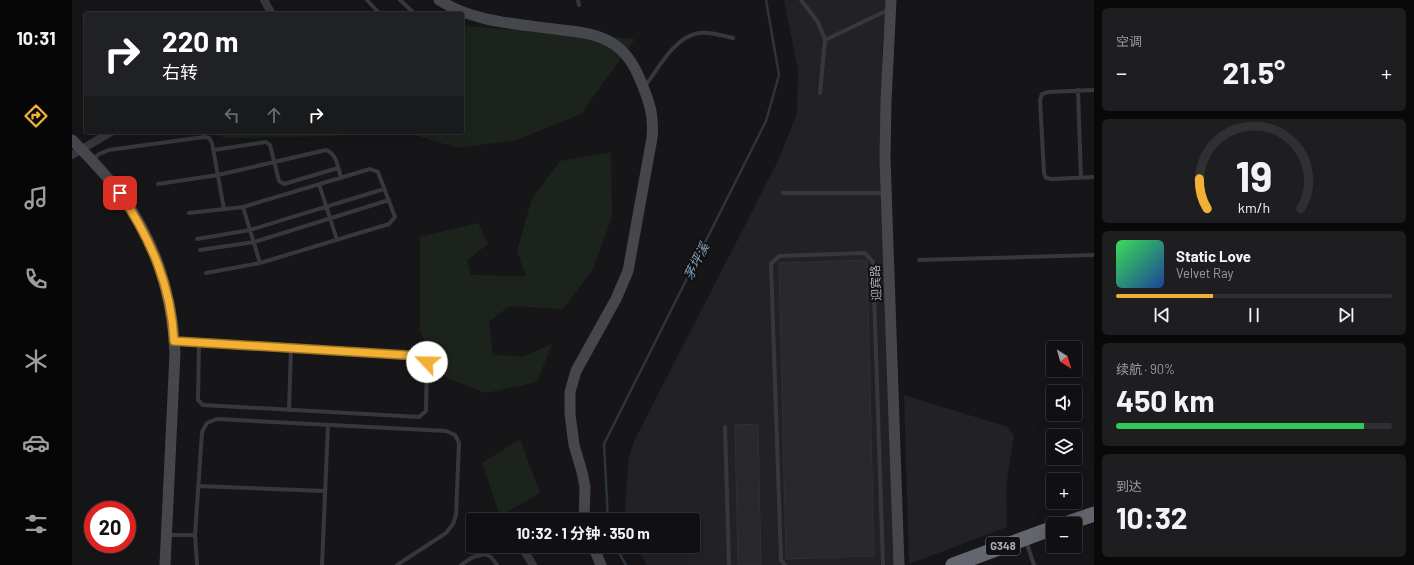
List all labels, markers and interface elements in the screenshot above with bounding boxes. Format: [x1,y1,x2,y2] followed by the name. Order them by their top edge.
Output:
[162,24,238,58] text: 220 m
[16,27,56,49] text: 10:31
[96,28,148,80] icon: right
[1116,33,1142,49] text: 空调
[1223,54,1285,90] text: 21.5°
[1116,59,1127,85] text: −
[1381,59,1392,85] text: +
[162,61,198,83] text: 右转
[22,102,50,130] icon: directions
[221,104,243,126] icon: left
[263,104,285,126] icon: ahead
[305,104,327,126] icon: right
[1236,150,1272,200] text: 19
[103,176,137,210] pin
[109,182,131,204] icon: arrive
[22,184,50,212] icon: music
[1238,199,1270,216] text: km/h
[680,238,713,282] water label: 茅坪溪
[1176,247,1251,265] text: Static Love
[22,265,50,293] icon: phone
[867,265,883,301] street label: 迎宾路
[1176,265,1234,281] text: Velvet Ray
[1151,304,1173,326] icon: previous
[1243,304,1265,326] icon: pause
[1335,304,1357,326] icon: next
[406,341,448,383] position arrow
[1046,341,1082,377] north arrow
[1046,341,1082,553] map controls
[22,347,50,375] icon: climate
[1116,361,1175,377] text: 续航 · 90%
[1116,382,1214,418] text: 450 km
[1046,385,1082,421] button: sound
[22,429,50,457] icon: car
[1046,429,1082,465] button: layers
[1046,473,1082,509] button: +
[1116,478,1142,494] text: 到达
[1116,499,1188,535] text: 10:32
[84,501,136,553] speed limit sign: 20
[22,510,50,538] icon: filters
[1046,517,1082,553] button: −
[516,524,650,542] text: 10:32 · 1 分钟 · 350 m
[986,537,1020,555] road number: G348

